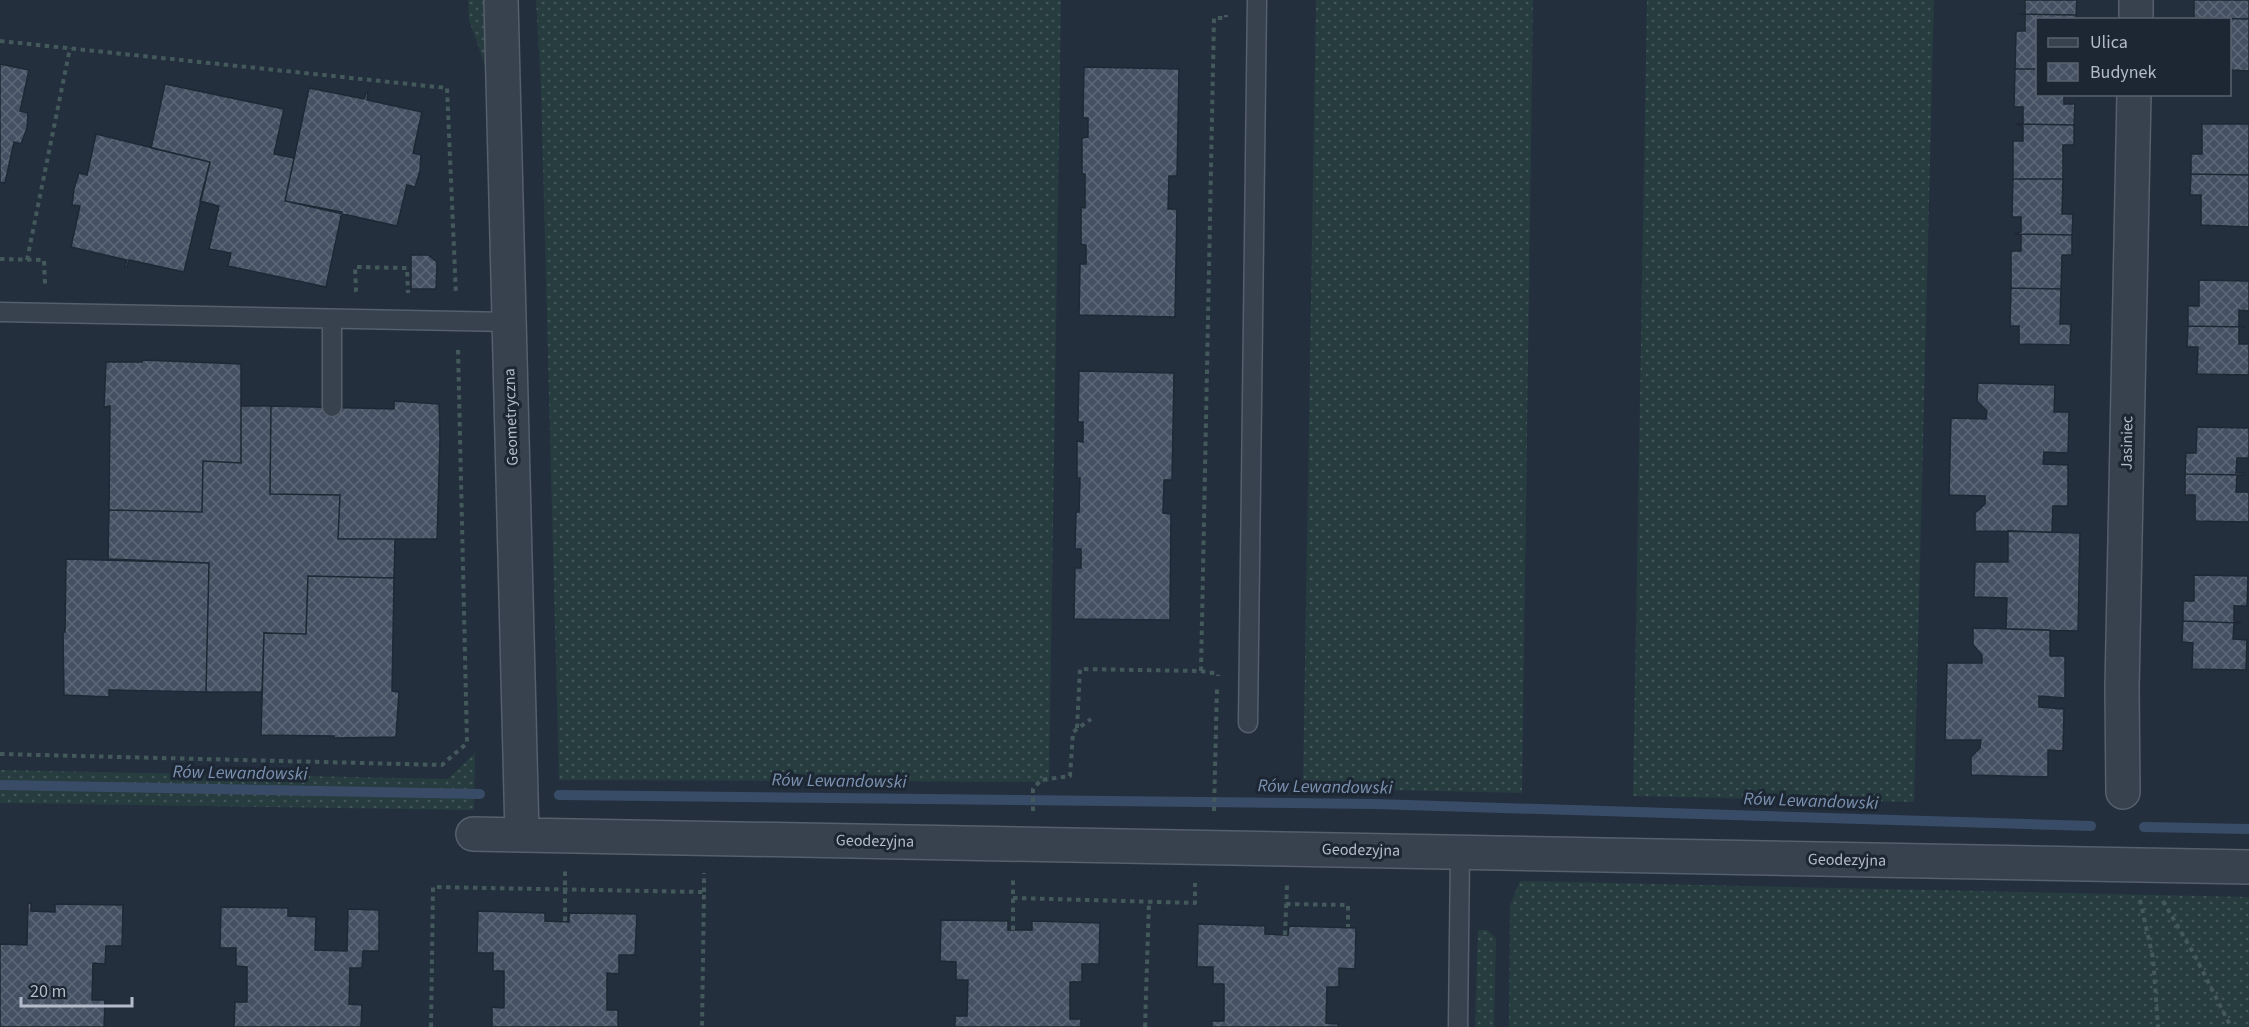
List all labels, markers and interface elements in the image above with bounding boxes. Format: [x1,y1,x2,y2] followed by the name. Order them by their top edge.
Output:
[2036,18,2231,96] legend
[2090,30,2128,55] text: Ulica
[2090,60,2157,85] text: Budynek
[498,368,524,466] street label: Geometryczna
[2116,416,2138,470] street label: Jasiniec
[172,759,308,787] water label: Rów Lewandowski
[771,767,907,795] water label: Rów Lewandowski
[1257,773,1393,801] water label: Rów Lewandowski
[1743,786,1880,816] water label: Rów Lewandowski
[836,829,914,853] street label: Geodezyjna
[1322,838,1400,862] street label: Geodezyjna
[1808,848,1886,872] street label: Geodezyjna
[21,970,132,1008] scale bar
[30,979,66,1004] text: 20 m

